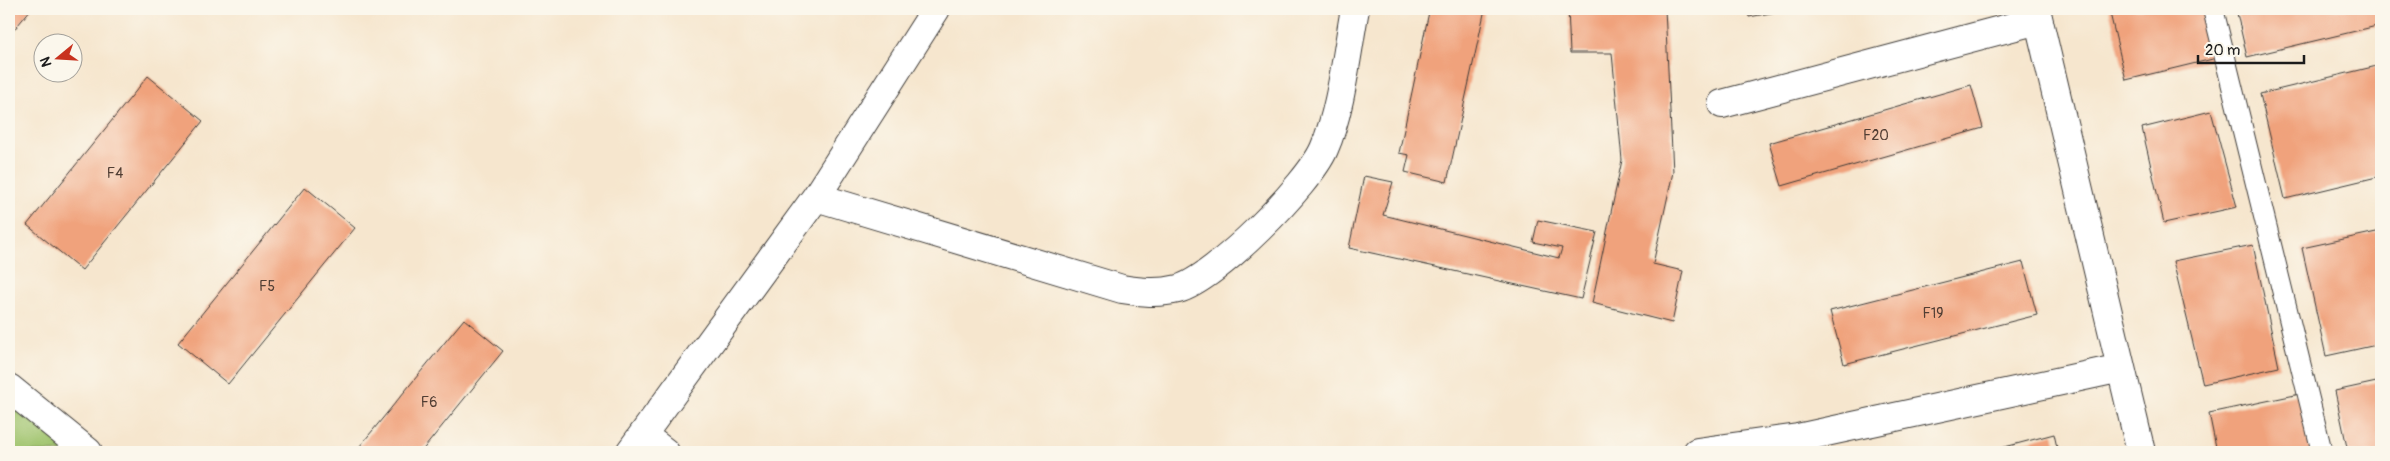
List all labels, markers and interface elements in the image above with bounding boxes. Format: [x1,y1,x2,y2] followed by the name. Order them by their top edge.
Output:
[32,32,82,82] north arrow
[2198,32,2304,64] scale bar
[2205,41,2240,60] text: 20 m
[37,55,56,69] text: N
[1863,127,1889,144] house number: F20
[107,165,123,182] house number: F4
[259,278,275,295] house number: F5
[1922,305,1944,322] house number: F19
[421,394,437,411] house number: F6

